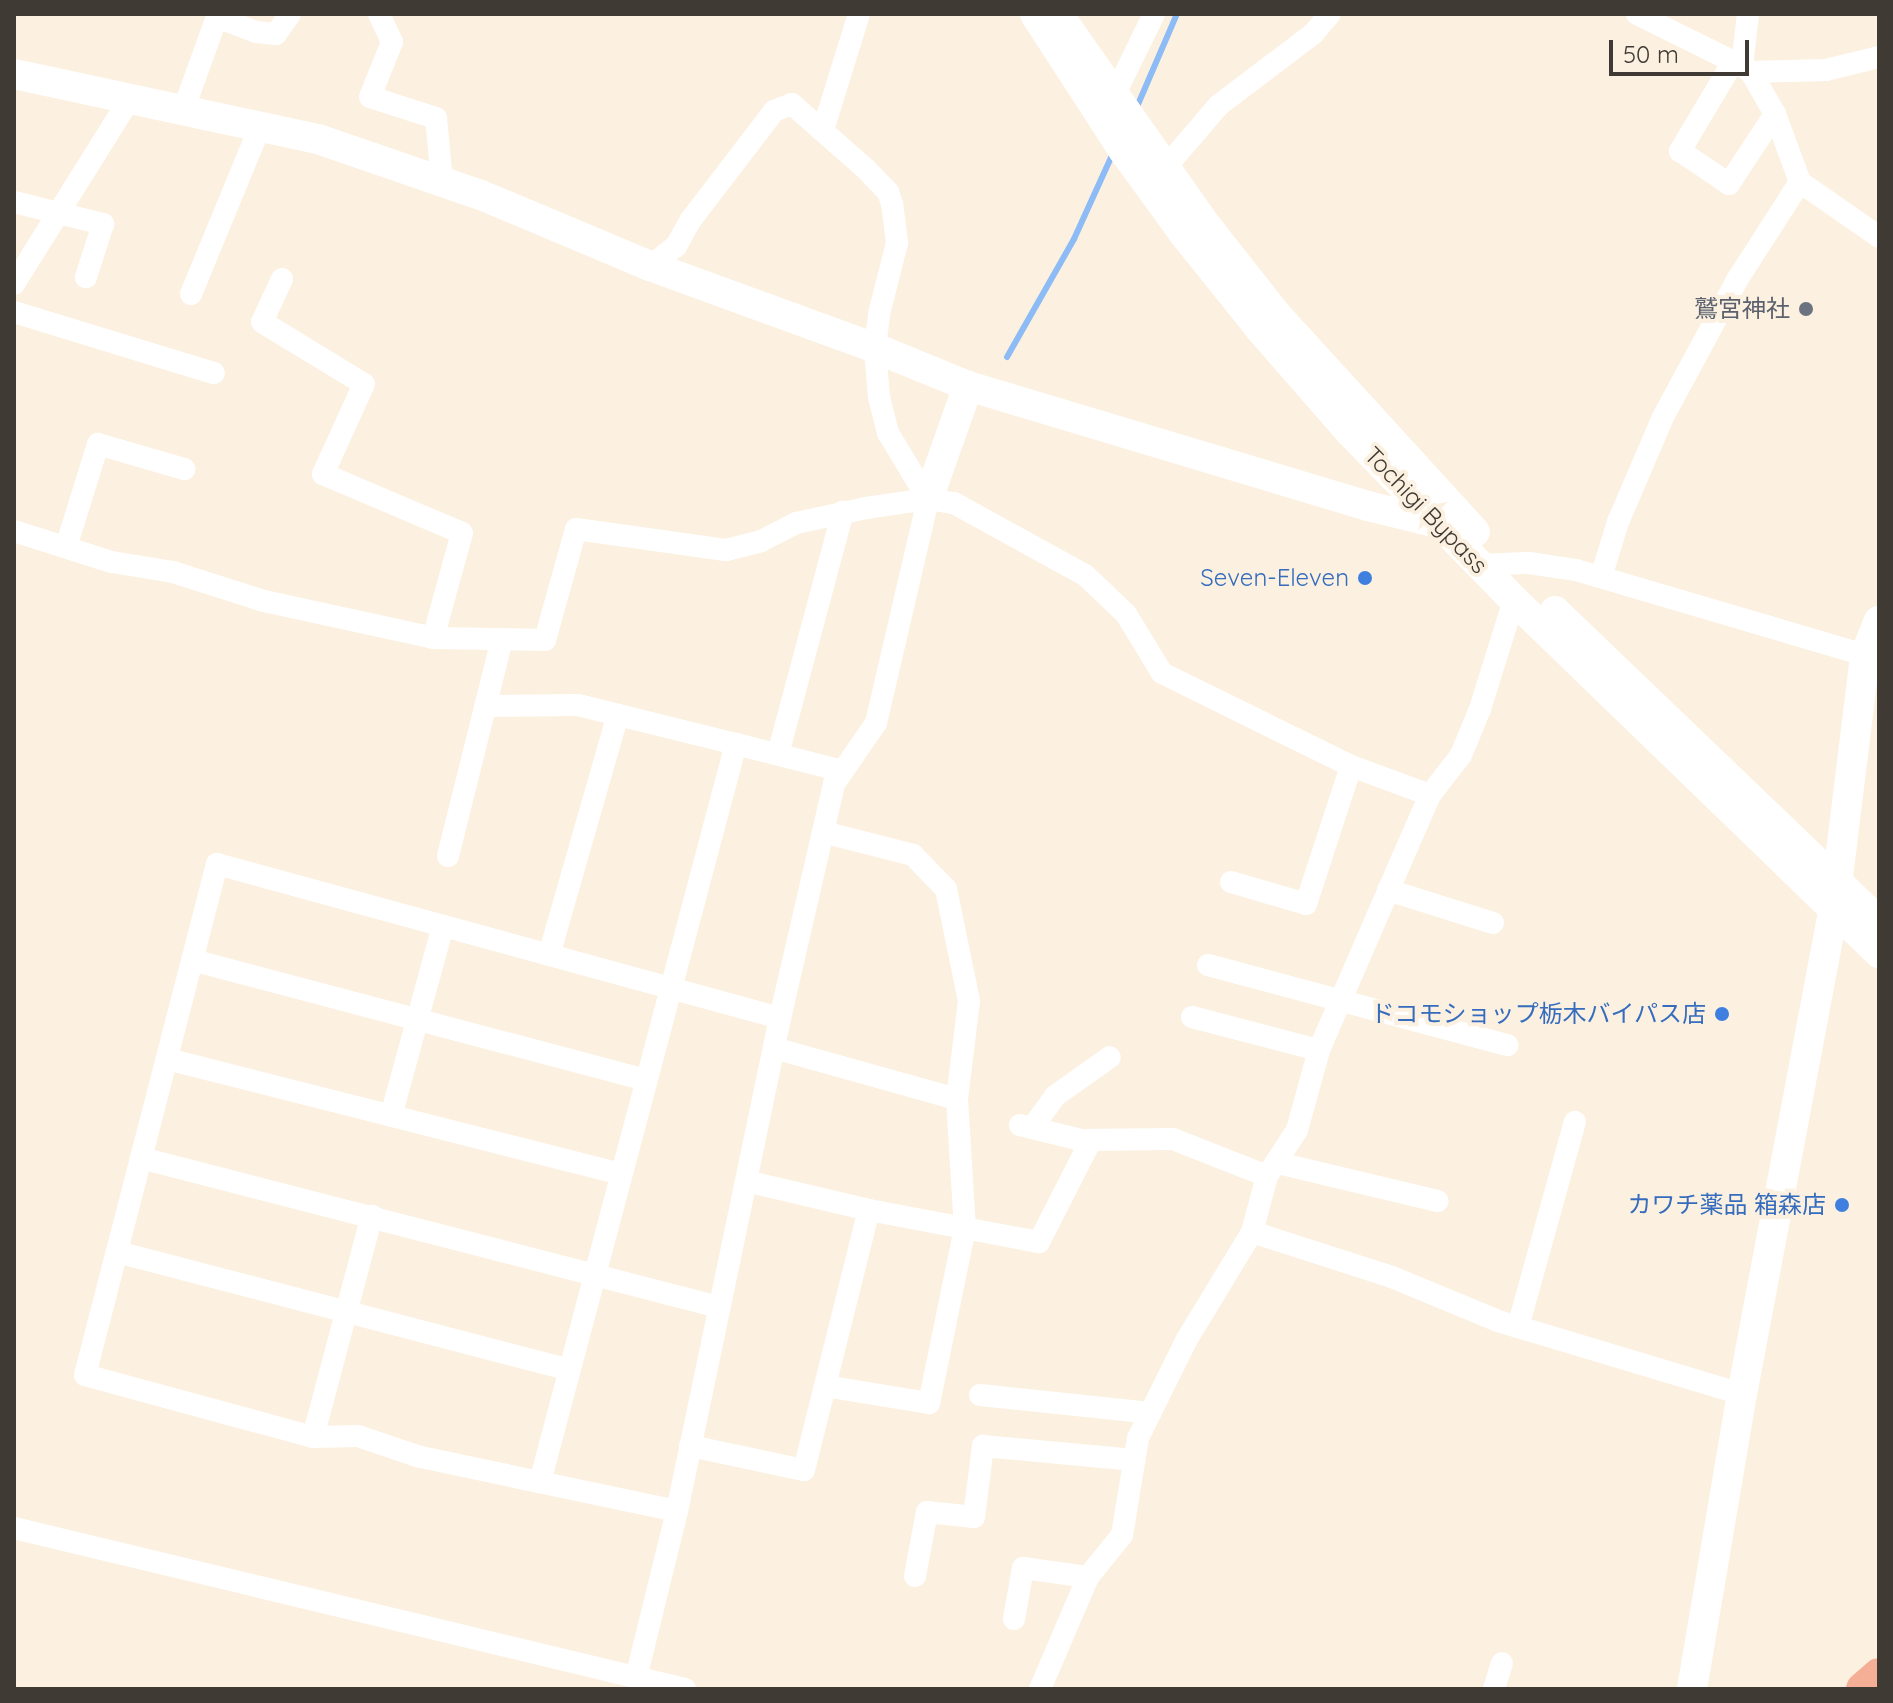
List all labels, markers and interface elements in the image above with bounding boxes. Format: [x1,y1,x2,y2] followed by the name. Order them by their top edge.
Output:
[1613,24,1753,74] scale bar
[1623,39,1679,69] text: 50 m
[1694,295,1790,323] place label: 鷲宮神社
[1797,300,1815,318] marker: 鷲宮神社
[1358,441,1494,579] street label: Tochigi Bypass
[1200,564,1349,592] place label: Seven-Eleven
[1356,569,1374,587] marker: Seven-Eleven
[1370,1000,1706,1028] place label: ドコモショップ栃木バイパス店
[1713,1005,1731,1023] marker: ドコモショップ栃木バイパス店
[1627,1191,1826,1219] place label: カワチ薬品 箱森店
[1833,1196,1851,1214] marker: カワチ薬品 箱森店

